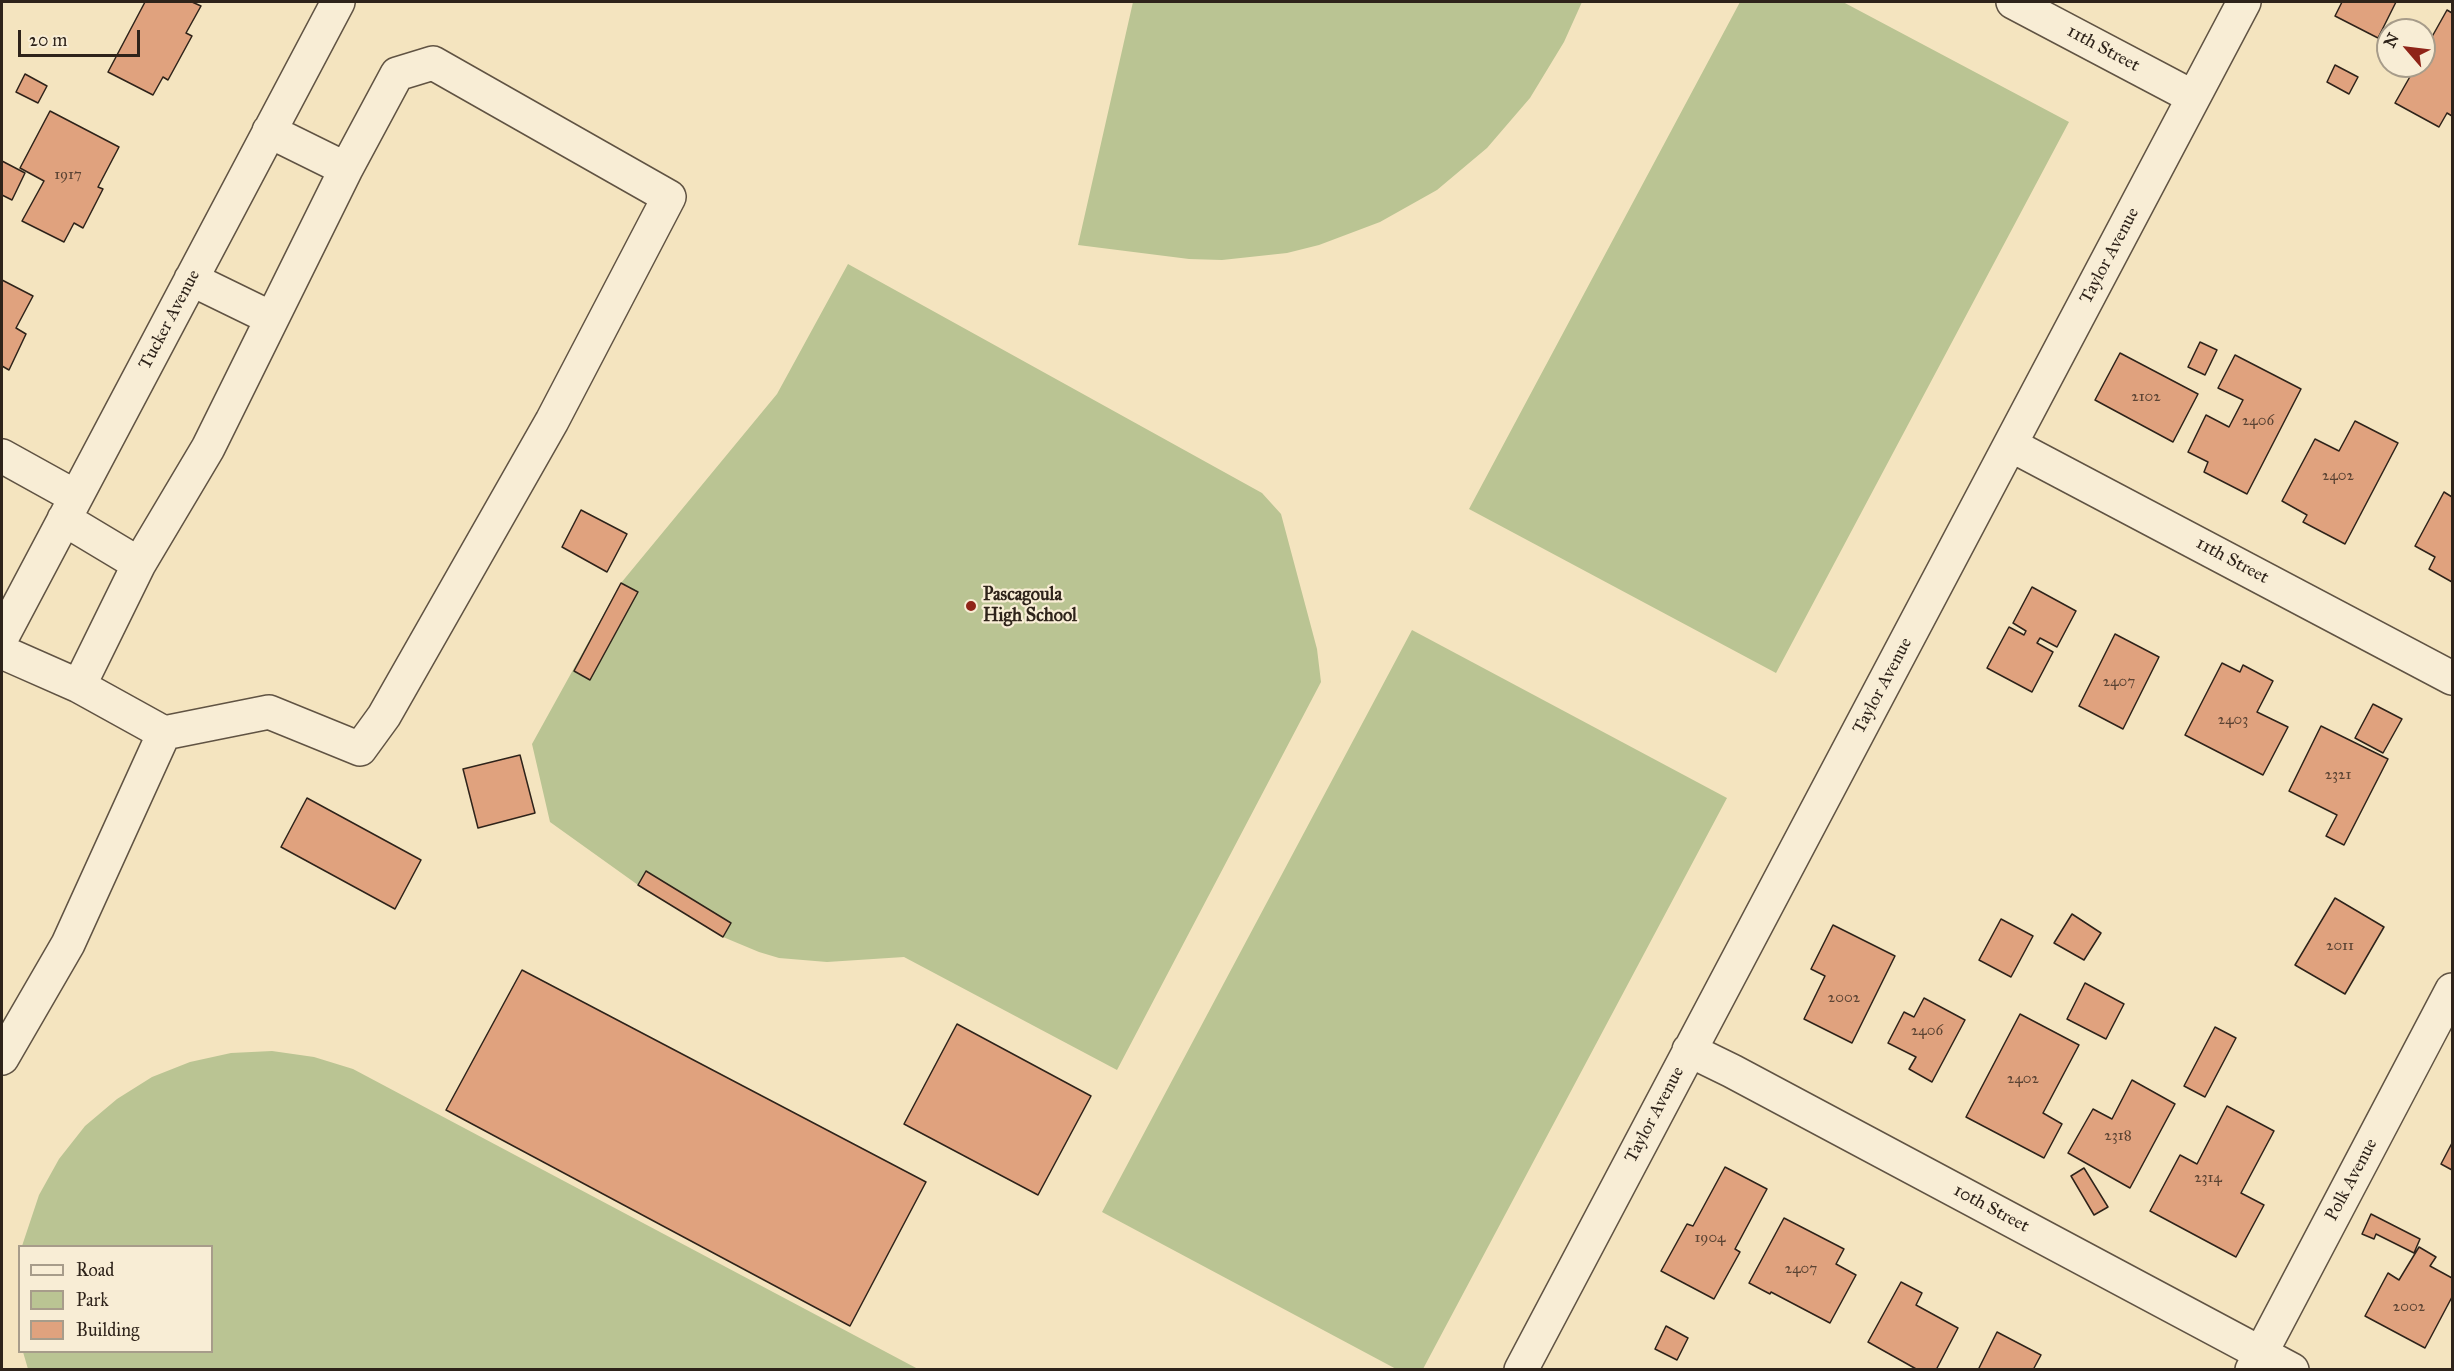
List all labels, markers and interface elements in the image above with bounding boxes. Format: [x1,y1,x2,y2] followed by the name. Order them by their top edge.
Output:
[21,18,142,56] scale bar
[2376,18,2436,78] north arrow
[2063,21,2143,77] street label: 11th Street
[29,29,67,51] text: 20 m
[2380,30,2403,51] text: N
[54,166,82,184] house number: 1917
[2076,204,2144,308] street label: Taylor Avenue
[135,267,205,373] street label: Tucker Avenue
[2131,388,2161,406] house number: 2102
[2242,412,2274,430] house number: 2406
[2322,467,2354,485] house number: 2402
[2192,533,2272,589] street label: 11th Street
[983,585,1077,628] place label: Pascagoula High School
[964,599,978,613] marker: Pascagoula High School
[1849,634,1917,738] street label: Taylor Avenue
[2103,673,2135,691] house number: 2407
[2218,711,2248,729] house number: 2403
[2325,766,2351,784] house number: 2321
[2326,937,2354,955] house number: 2011
[1828,989,1860,1007] house number: 2002
[1911,1022,1943,1040] house number: 2406
[1621,1063,1689,1167] street label: Taylor Avenue
[2007,1070,2039,1088] house number: 2402
[2104,1127,2132,1145] house number: 2318
[2321,1135,2383,1225] street label: Polk Avenue
[2194,1169,2222,1187] house number: 2314
[1950,1180,2032,1238] street label: 10th Street
[1695,1229,1725,1247] house number: 1904
[18,1245,213,1353] legend
[76,1259,114,1281] text: Road
[1785,1260,1817,1278] house number: 2407
[76,1289,109,1311] text: Park
[2393,1298,2425,1316] house number: 2002
[76,1319,139,1341] text: Building

